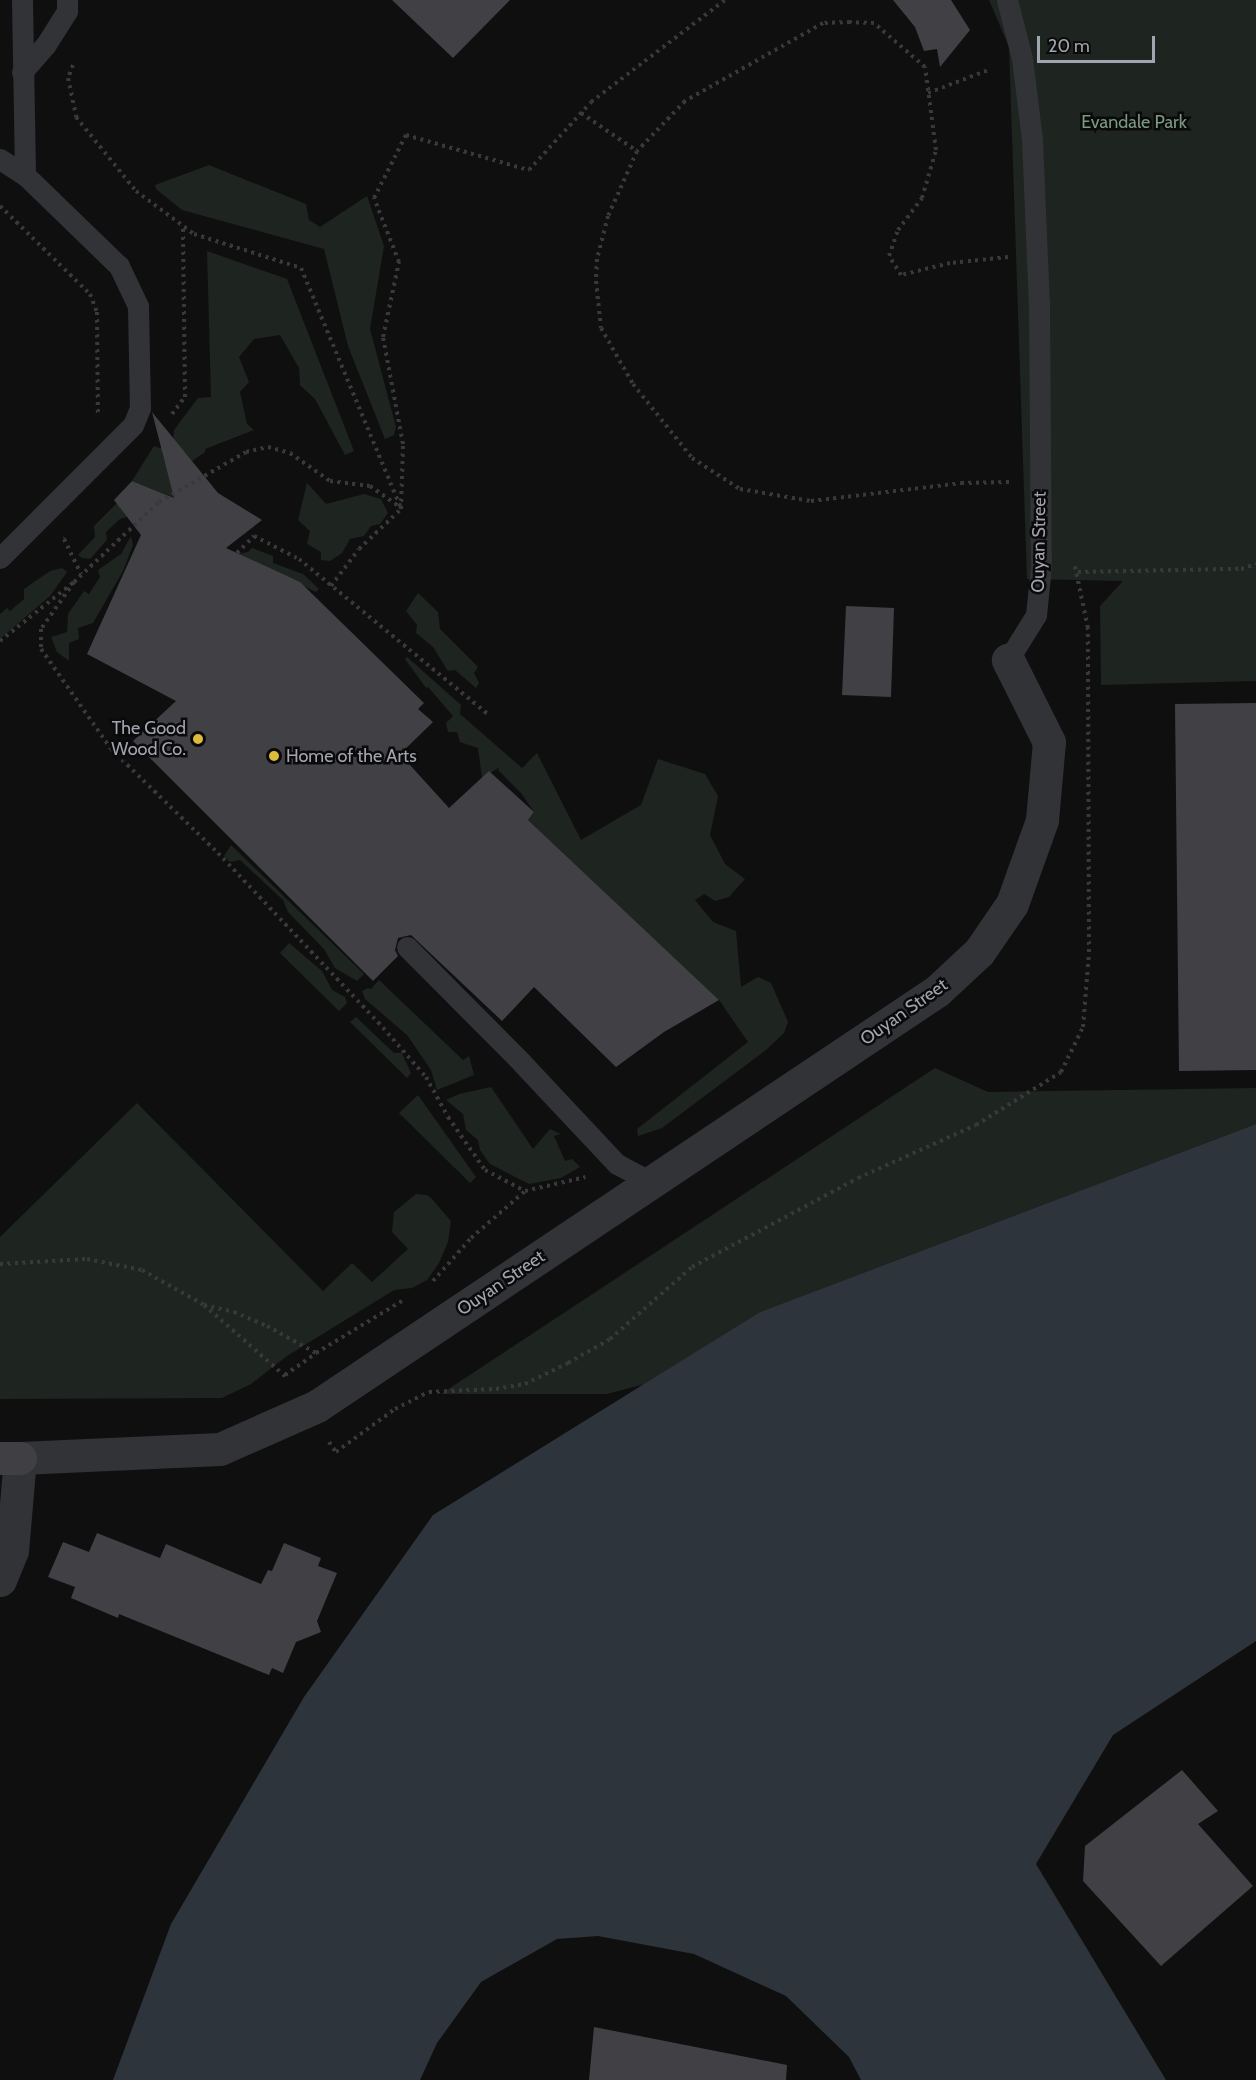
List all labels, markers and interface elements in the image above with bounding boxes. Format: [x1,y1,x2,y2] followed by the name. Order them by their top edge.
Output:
[1040,24,1158,62] scale bar
[1048,35,1090,57] text: 20 m
[1081,111,1187,133] park label: Evandale Park
[1027,491,1051,593] street label: Ouyan Street
[111,718,186,760] place label: The Good Wood Co.
[191,732,205,746] marker: The Good Wood Co.
[286,745,417,767] place label: Home of the Arts
[267,749,281,763] marker: Home of the Arts
[856,974,952,1050] street label: Ouyan Street
[453,1246,549,1320] street label: Ouyan Street

